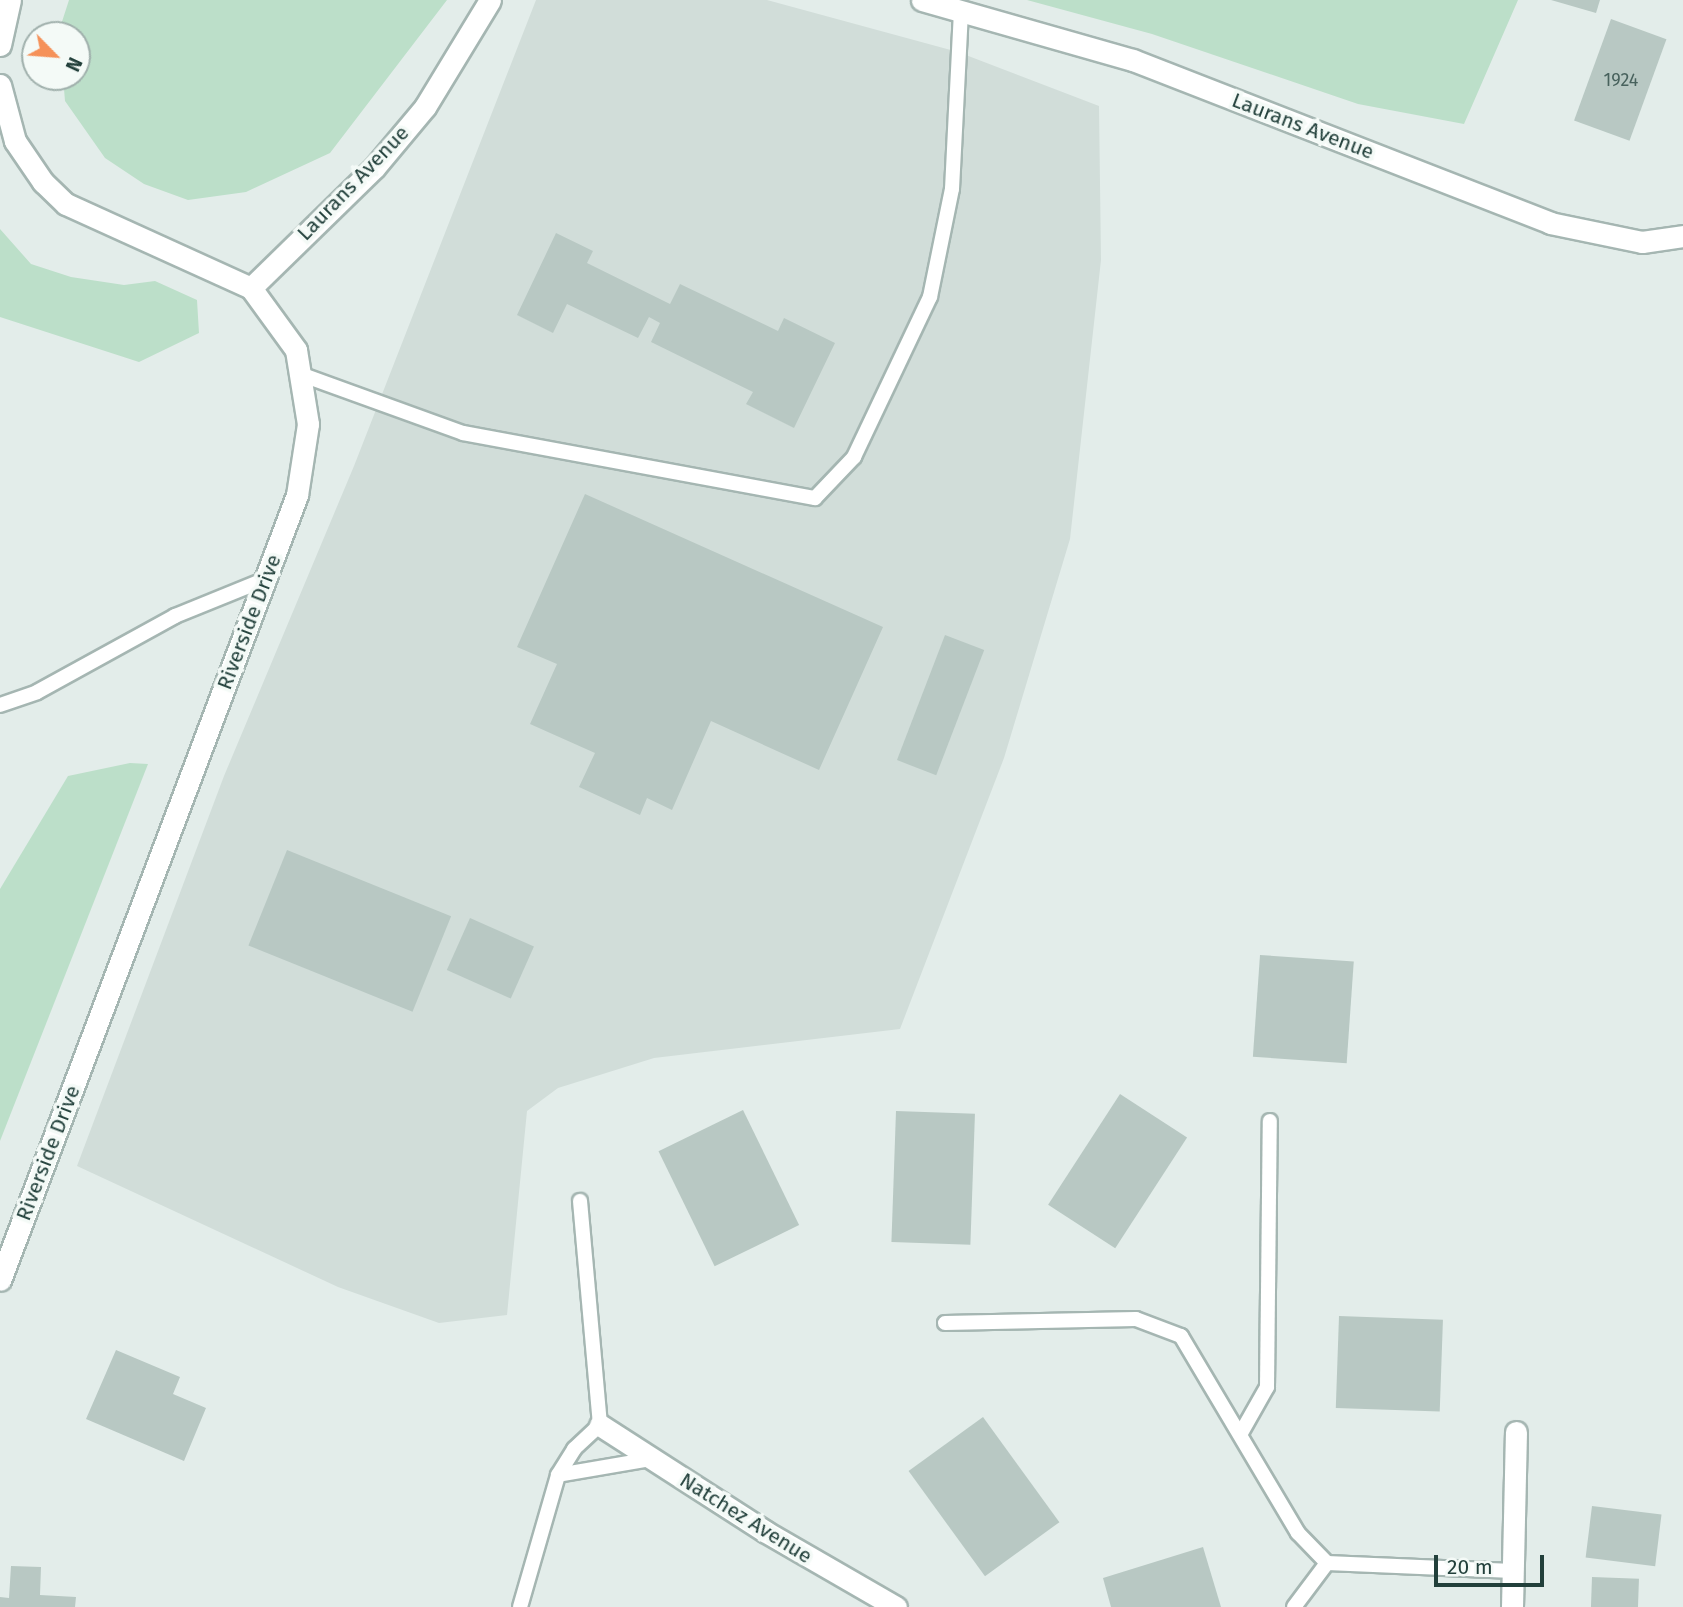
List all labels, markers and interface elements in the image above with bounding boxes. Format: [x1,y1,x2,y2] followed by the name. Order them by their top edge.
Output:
[21,21,91,91] north arrow
[61,54,87,75] text: N
[1604,69,1638,91] house number: 1924
[1228,87,1378,165] street label: Laurans Avenue
[292,120,414,246] street label: Laurans Avenue
[212,551,286,693] street label: Riverside Drive
[11,1082,85,1224] street label: Riverside Drive
[675,1467,817,1569] street label: Natchez Avenue
[1438,1540,1548,1584] scale bar
[1447,1554,1493,1580] text: 20 m

